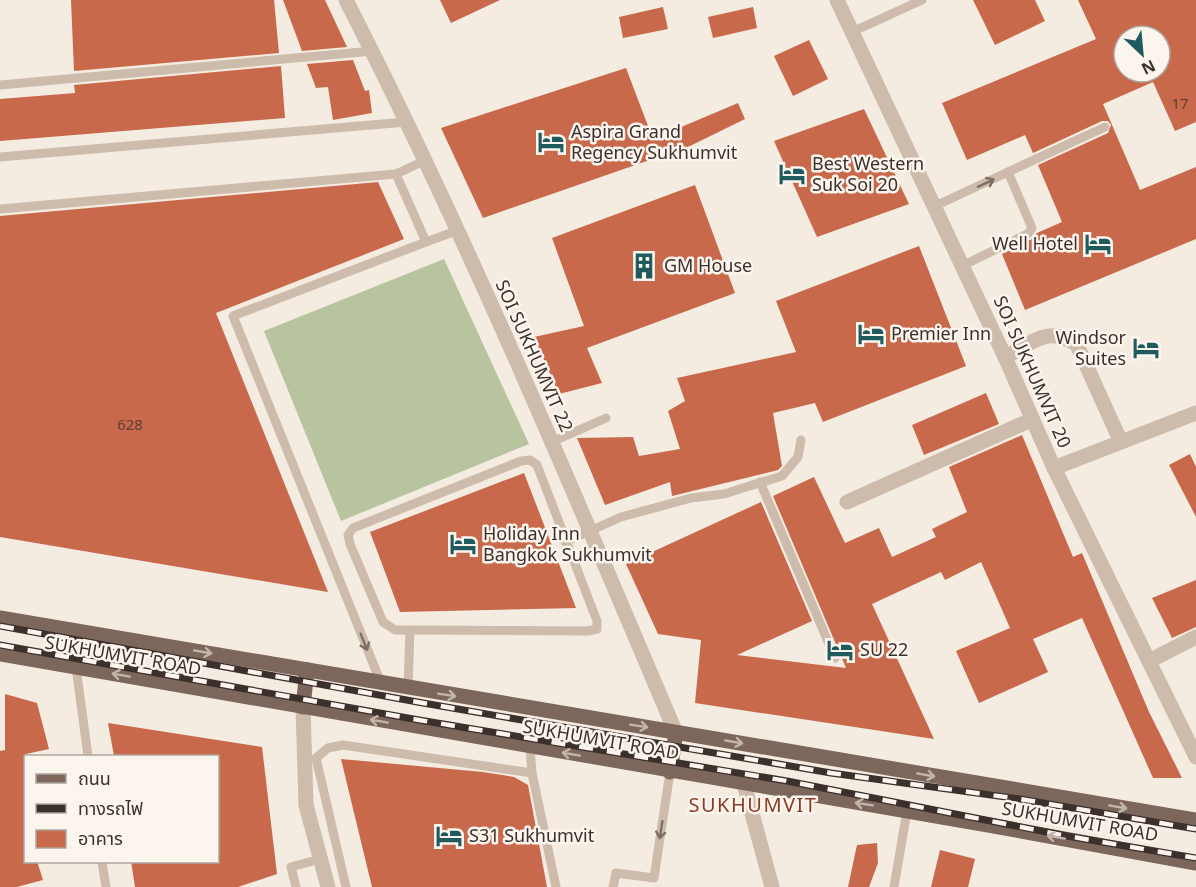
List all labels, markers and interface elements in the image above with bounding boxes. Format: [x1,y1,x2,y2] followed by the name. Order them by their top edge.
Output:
[1112,24,1172,84] north arrow
[1138,55,1159,80] text: N
[1171,93,1189,113] house number: 17
[571,119,738,164] place label: Aspira Grand Regency Sukhumvit
[536,127,566,157] hotel icon: Aspira Grand Regency Sukhumvit
[812,151,924,196] place label: Best Western Suk Soi 20
[777,159,807,189] hotel icon: Best Western Suk Soi 20
[977,176,995,188] one-way arrow
[1083,229,1113,259] hotel icon: Well Hotel
[992,231,1078,255] place label: Well Hotel
[629,251,659,281] building icon: GM House
[664,253,752,277] place label: GM House
[491,276,579,435] street label: SOI SUKHUMVIT 22
[989,292,1077,451] street label: SOI SUKHUMVIT 20
[856,319,886,349] hotel icon: Premier Inn
[891,321,991,345] place label: Premier Inn
[1055,325,1127,370] place label: Windsor Suites
[1131,333,1161,363] hotel icon: Windsor Suites
[117,414,143,434] house number: 628
[483,521,652,566] place label: Holiday Inn Bangkok Sukhumvit
[448,529,478,559] hotel icon: Holiday Inn Bangkok Sukhumvit
[43,629,203,681] street label: SUKHUMVIT ROAD
[360,632,371,651] one-way arrow
[825,635,855,665] hotel icon: SU 22
[860,637,908,661] place label: SU 22
[192,647,212,658] one-way arrow
[112,669,131,680] one-way arrow
[436,689,456,700] one-way arrow
[521,713,681,765] street label: SUKHUMVIT ROAD
[370,715,389,726] one-way arrow
[629,721,649,732] one-way arrow
[723,737,743,748] one-way arrow
[562,748,581,759] one-way arrow
[24,755,219,863] legend
[78,766,111,790] text: ถนน
[916,770,935,781] one-way arrow
[689,791,817,818] district label: SUKHUMVIT
[1000,795,1160,847] street label: SUKHUMVIT ROAD
[78,796,143,820] text: ทางรถไฟ
[854,798,874,809] one-way arrow
[1108,802,1128,813] one-way arrow
[655,819,666,839] one-way arrow
[434,821,464,851] hotel icon: S31 Sukhumvit
[469,823,595,847] place label: S31 Sukhumvit
[78,826,123,850] text: อาคาร
[1047,831,1066,842] one-way arrow

